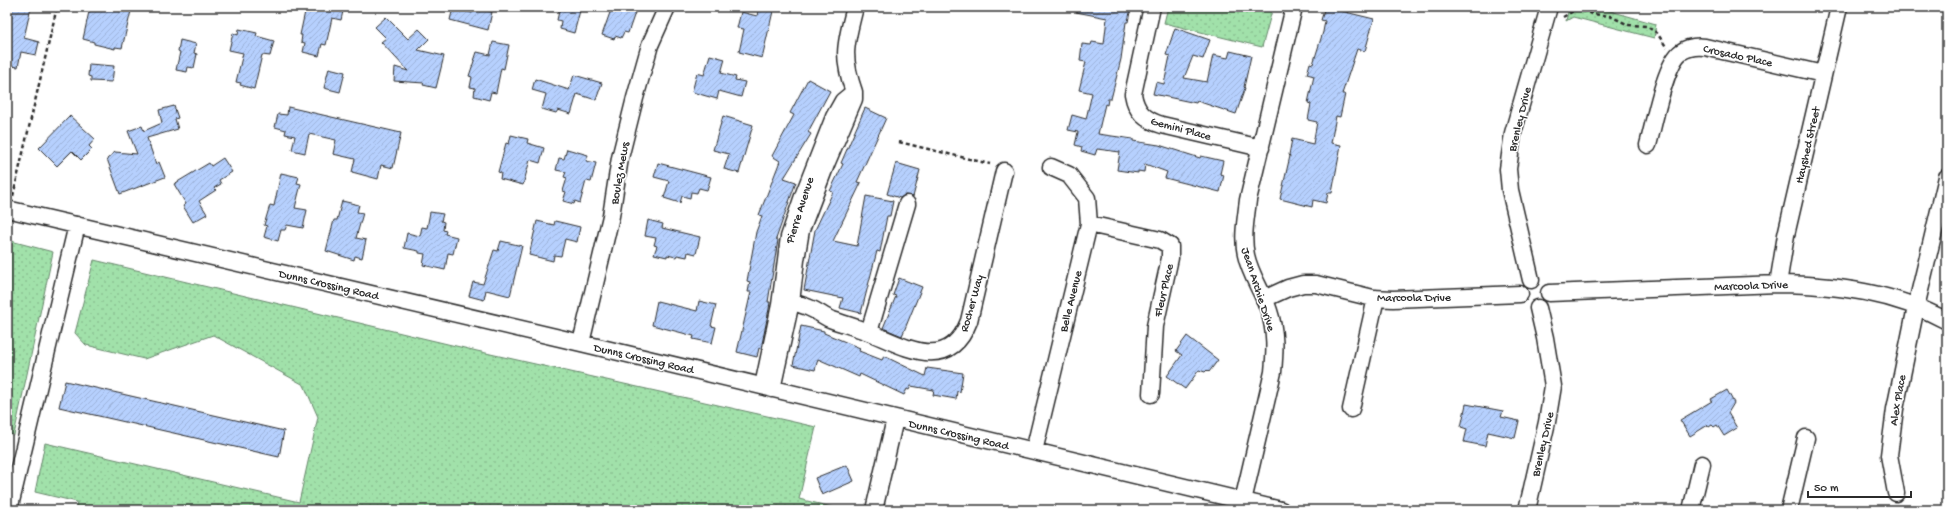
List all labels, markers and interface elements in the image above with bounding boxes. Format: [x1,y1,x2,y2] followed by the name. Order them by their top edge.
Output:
[1702,43,1774,71] street label: Crosado Place
[1506,85,1536,154] street label: Brenley Drive
[1793,105,1825,185] street label: Hayshed Street
[1149,115,1213,145] street label: Gemini Place
[608,140,633,207] street label: Boulez Mews
[783,175,818,247] street label: Pierre Avenue
[1237,246,1278,334] street label: Jean Archie Drive
[1152,262,1178,319] street label: Fleur Place
[276,267,381,304] street label: Dunns Crossing Road
[1057,269,1087,335] street label: Belle Avenue
[958,273,988,334] street label: Rocher Way
[1714,279,1789,295] street label: Marcoola Drive
[1377,292,1452,306] street label: Marcoola Drive
[591,341,696,378] street label: Dunns Crossing Road
[1888,373,1910,427] street label: Alex Place
[1529,410,1558,479] street label: Brenley Drive
[906,417,1011,454] street label: Dunns Crossing Road
[1808,473,1911,499] scale bar
[1814,482,1839,496] text: 50 m

